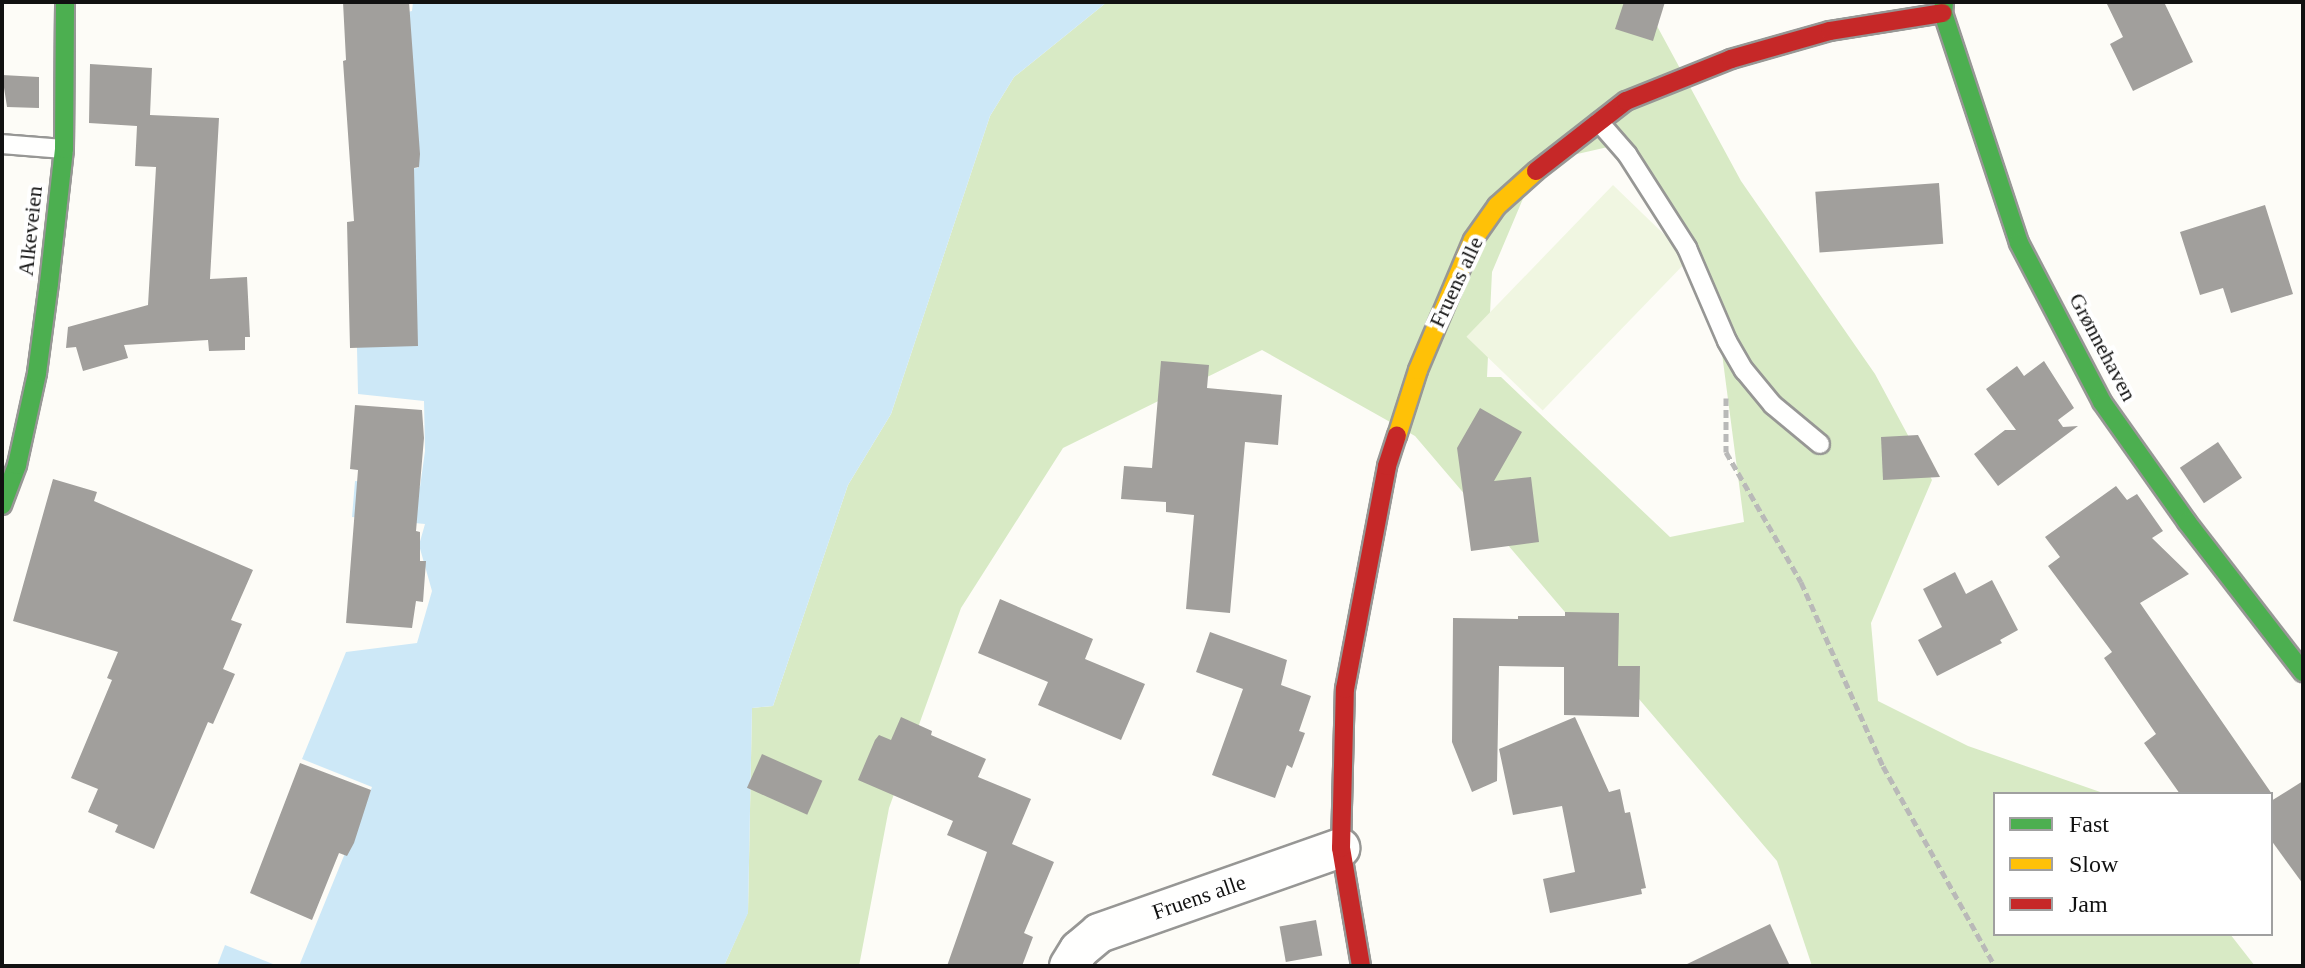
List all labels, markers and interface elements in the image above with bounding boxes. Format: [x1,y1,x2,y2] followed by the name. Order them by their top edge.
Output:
[12,185,48,277] street label: Alkeveien
[1424,232,1488,332] street label: Fruens alle
[2064,288,2142,406] street label: Grønnehaven
[1993,792,2273,936] legend
[2069,811,2109,837] text: Fast
[2069,851,2118,877] text: Slow
[1149,869,1249,925] street label: Fruens alle
[2069,891,2108,917] text: Jam

